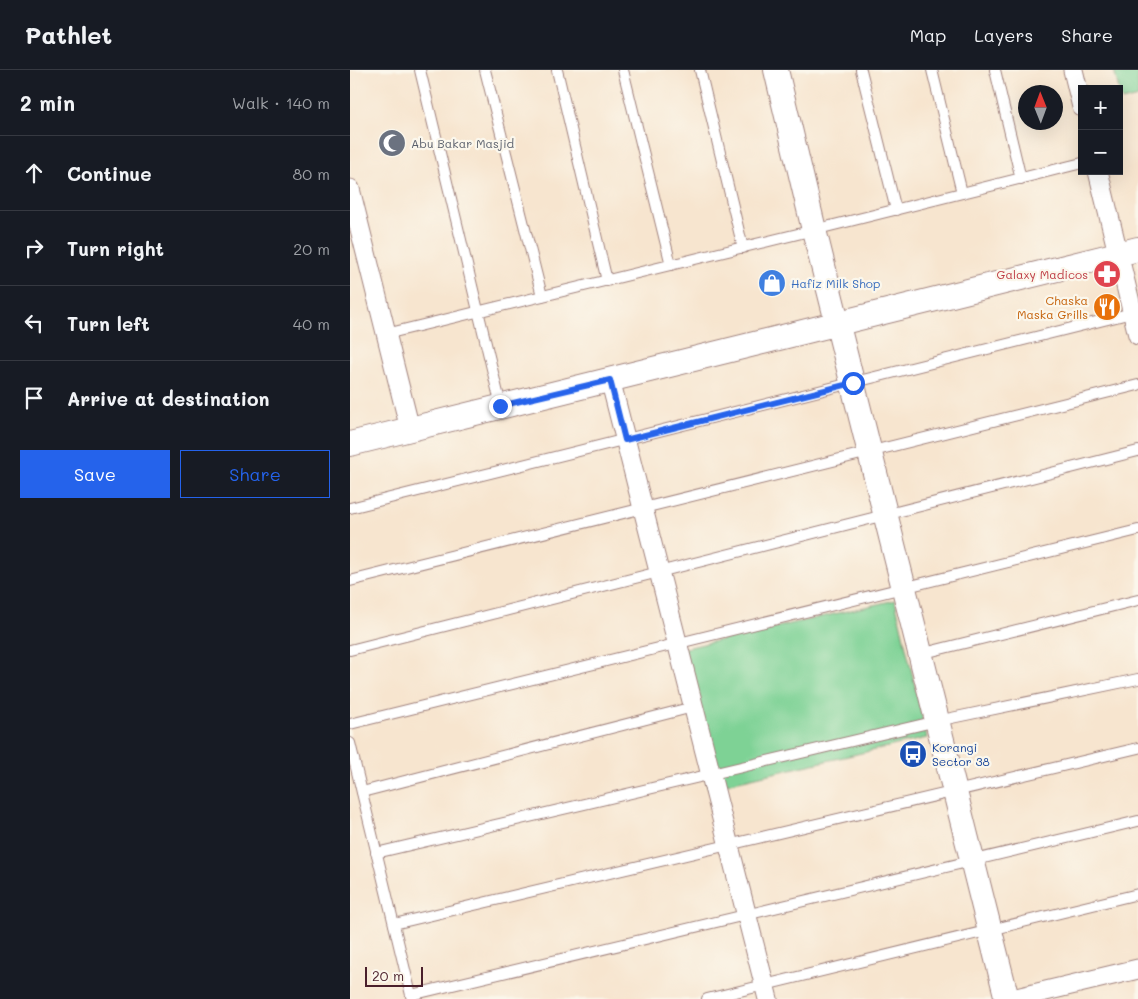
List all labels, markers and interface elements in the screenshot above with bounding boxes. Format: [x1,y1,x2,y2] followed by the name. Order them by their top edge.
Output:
[25,19,112,50] text: Pathlet
[910,23,946,47] text: Map
[974,23,1033,47] text: Layers
[1061,23,1113,47] text: Share
[1018,85,1063,130] north arrow
[1078,85,1123,175] map controls
[1078,85,1123,130] button: +
[20,89,75,116] text: 2 min
[232,92,330,113] text: Walk · 140 m
[377,128,407,158] mosque icon: Abu Bakar Masjid
[1078,130,1123,175] button: −
[411,135,515,151] place label: Abu Bakar Masjid
[20,159,48,187] icon: ahead
[67,161,152,186] text: Continue
[293,163,330,184] text: 80 m
[20,234,48,262] icon: right
[67,236,164,261] text: Turn right
[293,238,330,259] text: 20 m
[1092,259,1122,289] pharmacy icon: Galaxy Madicos
[997,266,1088,282] place label: Galaxy Madicos
[757,268,787,298] shop icon: Hafiz Milk Shop
[791,275,880,291] place label: Hafiz Milk Shop
[1017,292,1088,322] place label: Chaska Maska Grills
[1092,292,1122,322] restaurant icon: Chaska Maska Grills
[20,309,48,337] icon: left
[67,311,150,336] text: Turn left
[293,313,330,334] text: 40 m
[842,372,865,395] route start
[20,384,48,412] icon: arrive
[67,386,270,411] text: Arrive at destination
[489,395,512,418] route end
[20,450,170,498] button: Save
[180,450,330,498] button: Share
[898,739,928,769] bus stop icon: Korangi Sector 38
[932,739,990,769] place label: Korangi Sector 38
[365,964,422,987] scale bar
[372,966,404,985] text: 20 m

